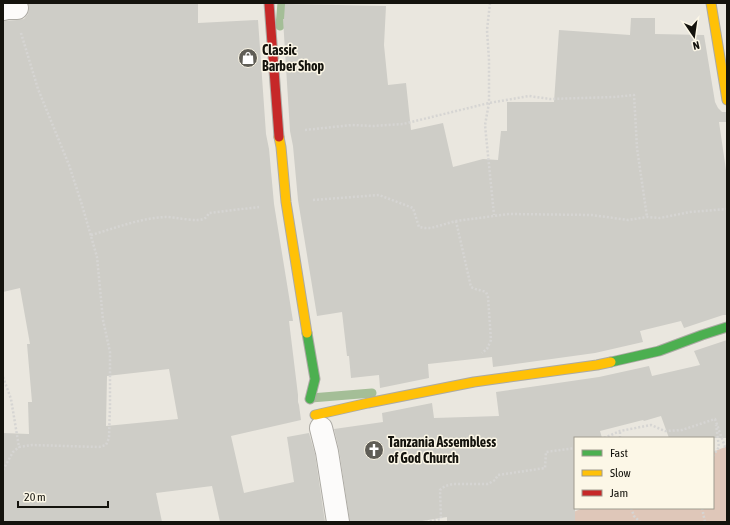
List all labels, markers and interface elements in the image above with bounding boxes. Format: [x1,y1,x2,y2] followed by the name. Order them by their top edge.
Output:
[674,16,714,56] north arrow
[692,39,701,52] text: N
[262,42,325,74] place label: Classic Barber Shop
[237,47,259,69] shop icon: Classic Barber Shop
[388,434,496,466] place label: Tanzania Assembless of God Church
[574,437,714,509] legend
[363,439,385,461] church icon: Tanzania Assembless of God Church
[610,446,628,460] text: Fast
[610,466,631,480] text: Slow
[18,483,108,509] scale bar
[610,486,628,500] text: Jam
[24,490,46,504] text: 20 m

